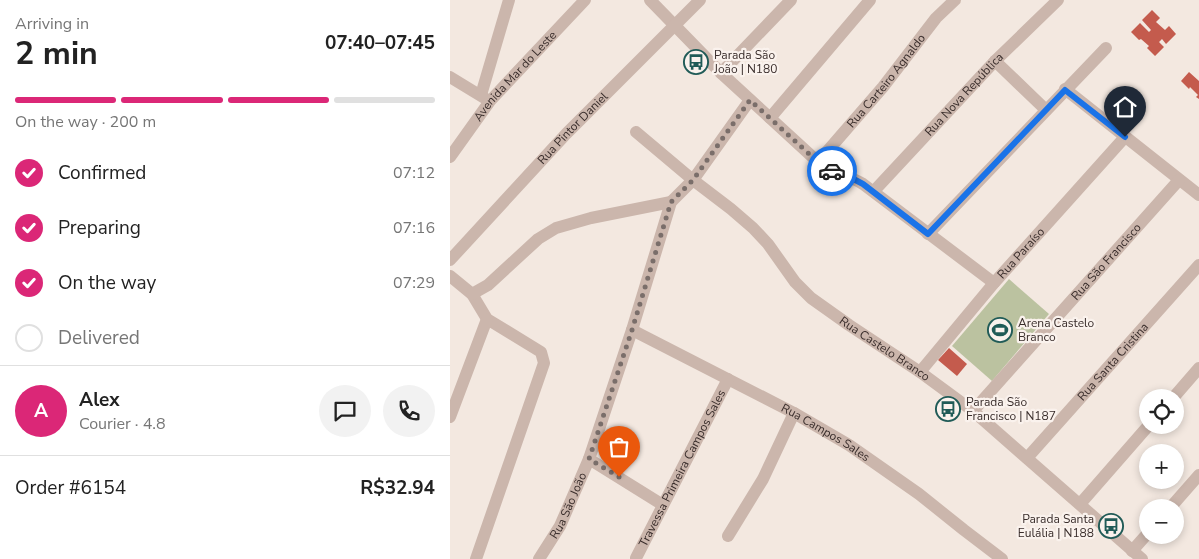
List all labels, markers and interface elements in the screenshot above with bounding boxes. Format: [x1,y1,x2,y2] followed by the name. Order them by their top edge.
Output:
[15,13,89,35] text: Arriving in
[470,27,560,125] street label: Avenida Mar do Leste
[325,30,435,56] text: 07:40–07:45
[843,30,929,131] street label: Rua Carteiro Agnaldo
[15,32,98,75] text: 2 min
[713,47,777,77] place label: Parada São João | N180
[683,49,709,75] bus stop icon: Parada São João | N180
[921,49,1007,140] street label: Rua Nova República
[1104,86,1146,137] pin
[534,88,612,168] street label: Rua Pintor Daniel
[1111,93,1139,121] icon: home
[15,111,156,133] text: On the way · 200 m
[807,146,857,196] courier
[818,157,846,185] icon: car
[15,159,43,187] icon: check
[58,160,146,186] text: Confirmed
[393,162,435,184] text: 07:12
[15,214,43,242] icon: check
[58,215,141,241] text: Preparing
[393,217,435,239] text: 07:16
[1068,220,1145,304] street label: Rua São Francisco
[994,224,1048,282] street label: Rua Paraíso
[15,269,43,297] icon: check
[58,270,156,296] text: On the way
[393,272,435,294] text: 07:29
[836,313,933,385] street label: Rua Castelo Branco
[1018,315,1095,345] place label: Arena Castelo Branco
[987,317,1013,343] sports icon: Arena Castelo Branco
[1074,319,1152,404] street label: Rua Santa Cristina
[58,325,140,351] text: Delivered
[319,385,371,437] button: chat
[383,385,435,437] button: phone
[79,387,120,413] text: Alex
[635,387,729,550] street label: Travessa Primeira Campos Sales
[1139,389,1184,544] map controls
[1139,389,1184,434] button: locate
[966,394,1056,424] place label: Parada São Francisco | N187
[935,396,961,422] bus stop icon: Parada São Francisco | N187
[34,398,48,424] text: A
[778,400,873,465] street label: Rua Campos Sales
[79,413,165,435] text: Courier · 4.8
[598,426,640,477] pin
[605,433,633,461] icon: bag
[1139,444,1184,489] button: +
[546,470,590,542] street label: Rua São João
[15,475,126,501] text: Order #6154
[360,475,435,501] text: R$32.94
[1139,499,1184,544] button: −
[1018,511,1094,541] place label: Parada Santa Eulália | N188
[1098,513,1124,539] bus stop icon: Parada Santa Eulália | N188

